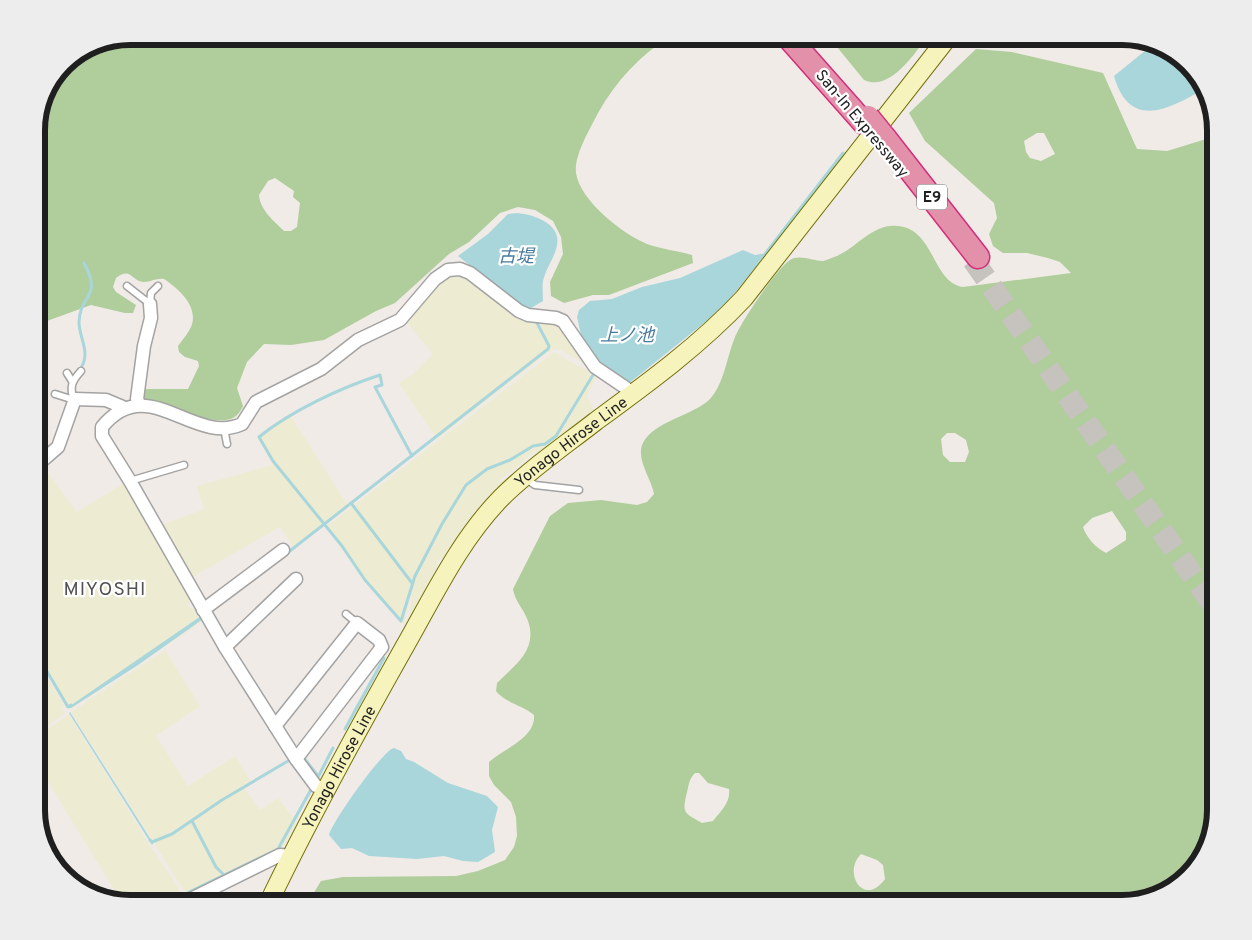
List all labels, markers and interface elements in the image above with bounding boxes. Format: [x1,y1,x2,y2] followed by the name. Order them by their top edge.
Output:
[810,66,912,182] street label: San-In Expressway
[917,184,947,210] road number: E9
[498,246,536,269] water label: 古堤
[600,325,656,348] water label: 上ノ池
[511,393,632,493] street label: Yonago Hirose Line
[64,578,146,602] district label: MIYOSHI
[299,703,382,833] street label: Yonago Hirose Line

